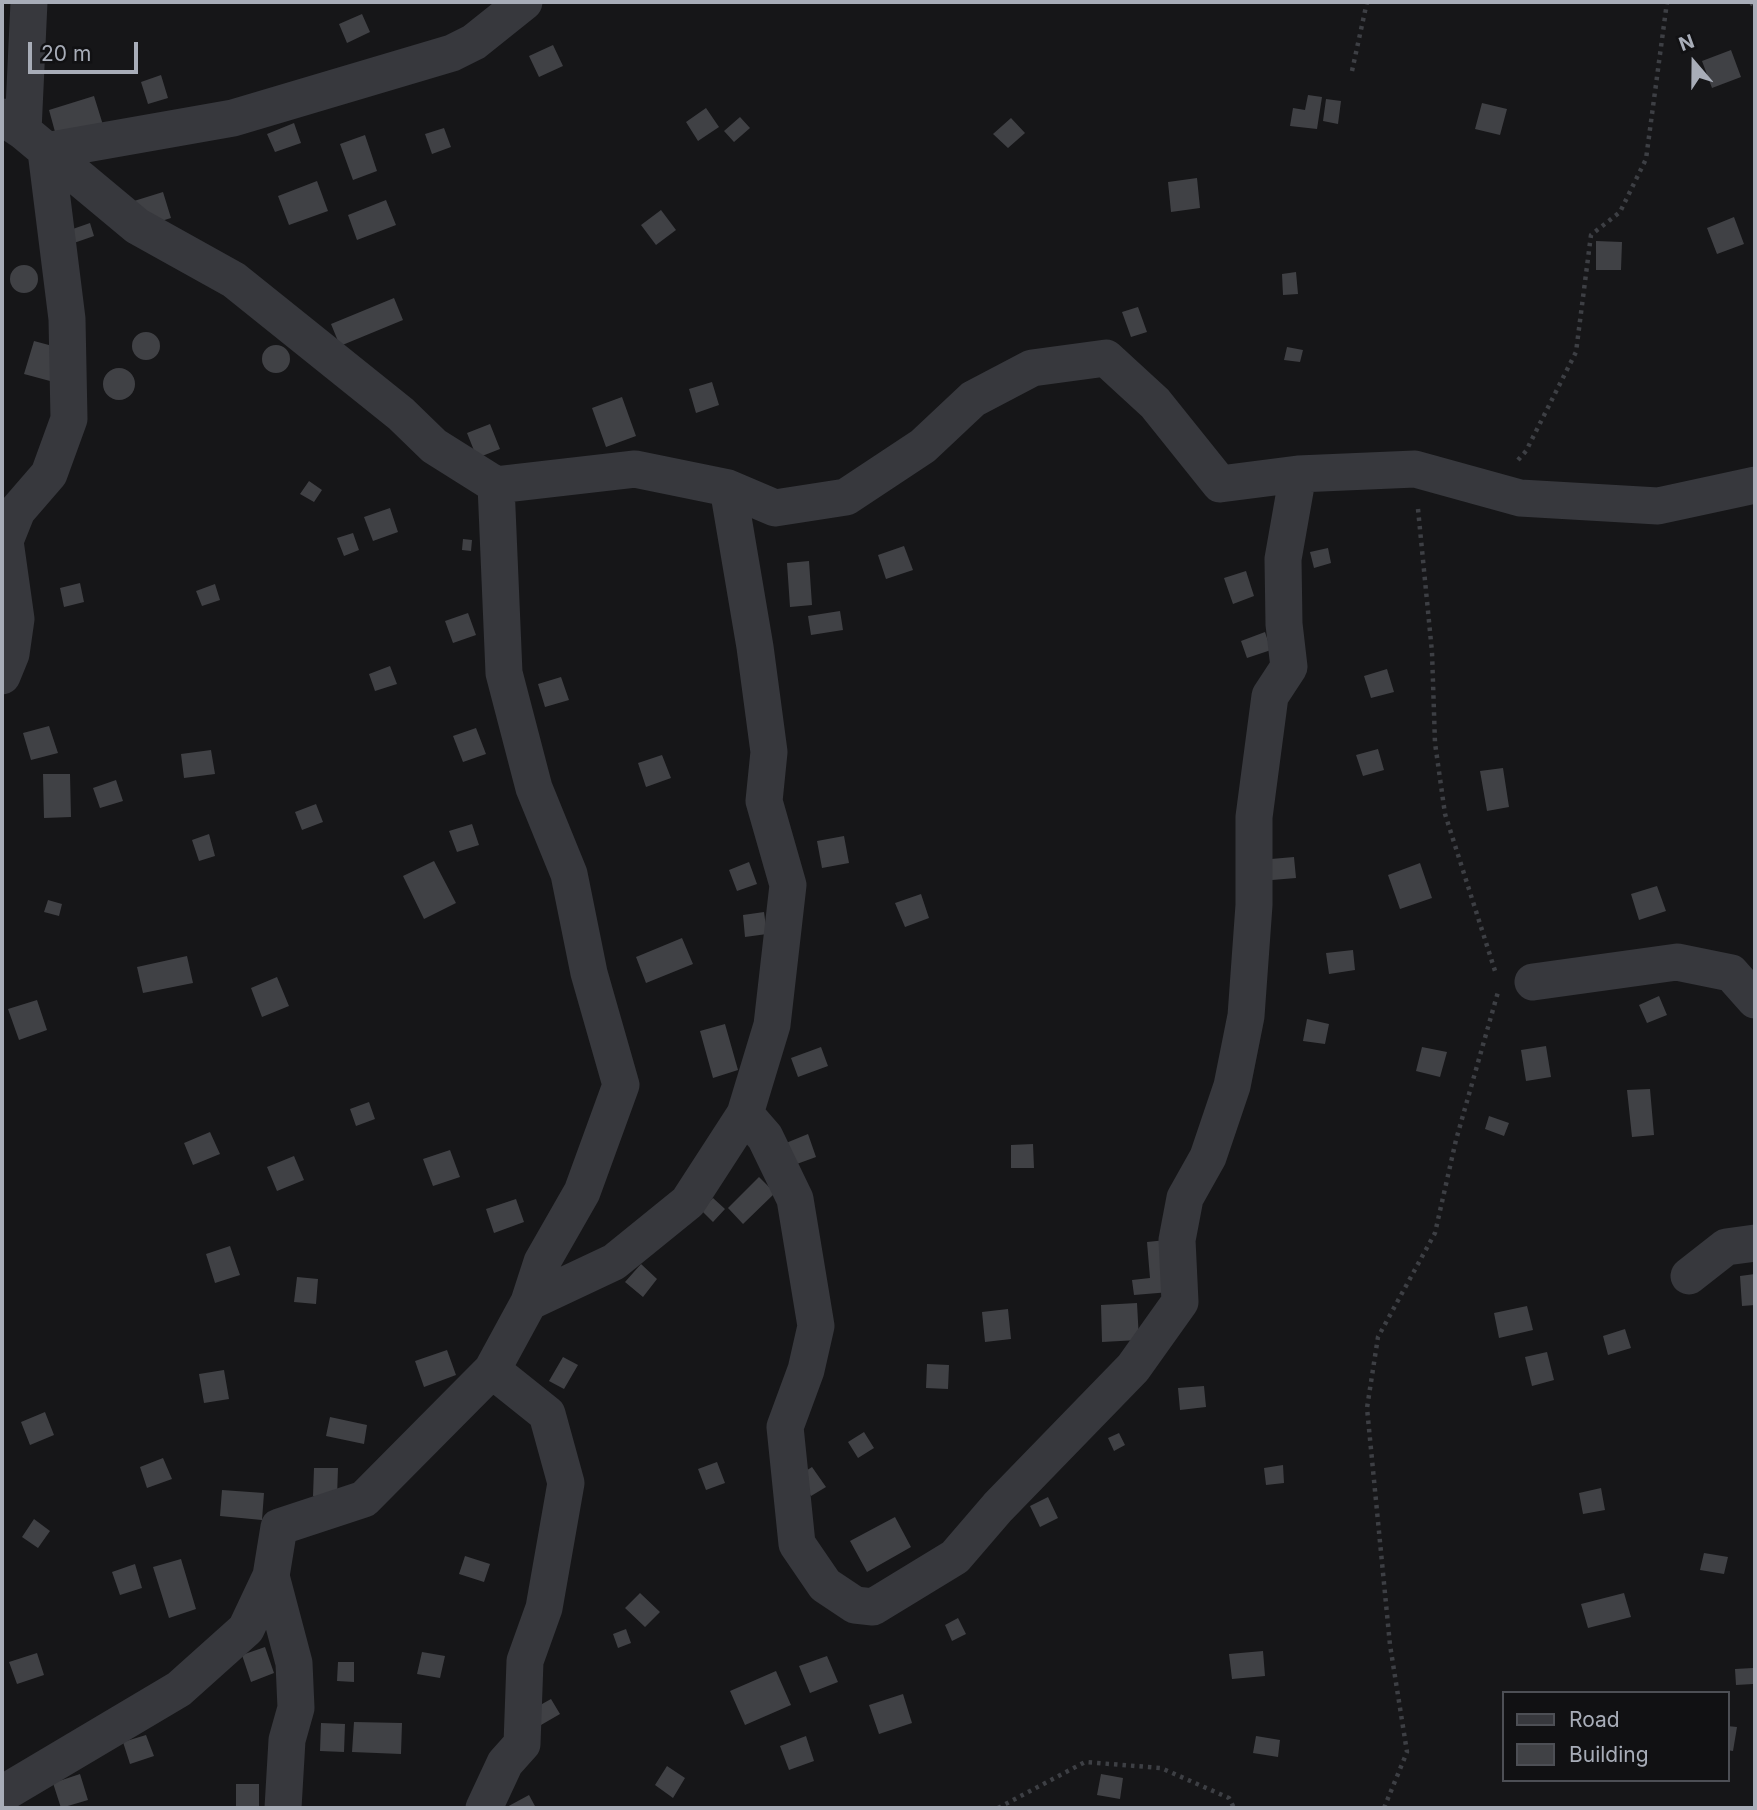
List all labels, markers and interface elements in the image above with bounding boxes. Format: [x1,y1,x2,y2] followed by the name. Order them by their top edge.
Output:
[32,28,142,72] scale bar
[1659,28,1729,98] north arrow
[1676,30,1697,56] text: N
[41,41,91,66] text: 20 m
[1502,1691,1729,1782] legend
[1569,1707,1620,1732] text: Road
[1569,1742,1649,1767] text: Building

